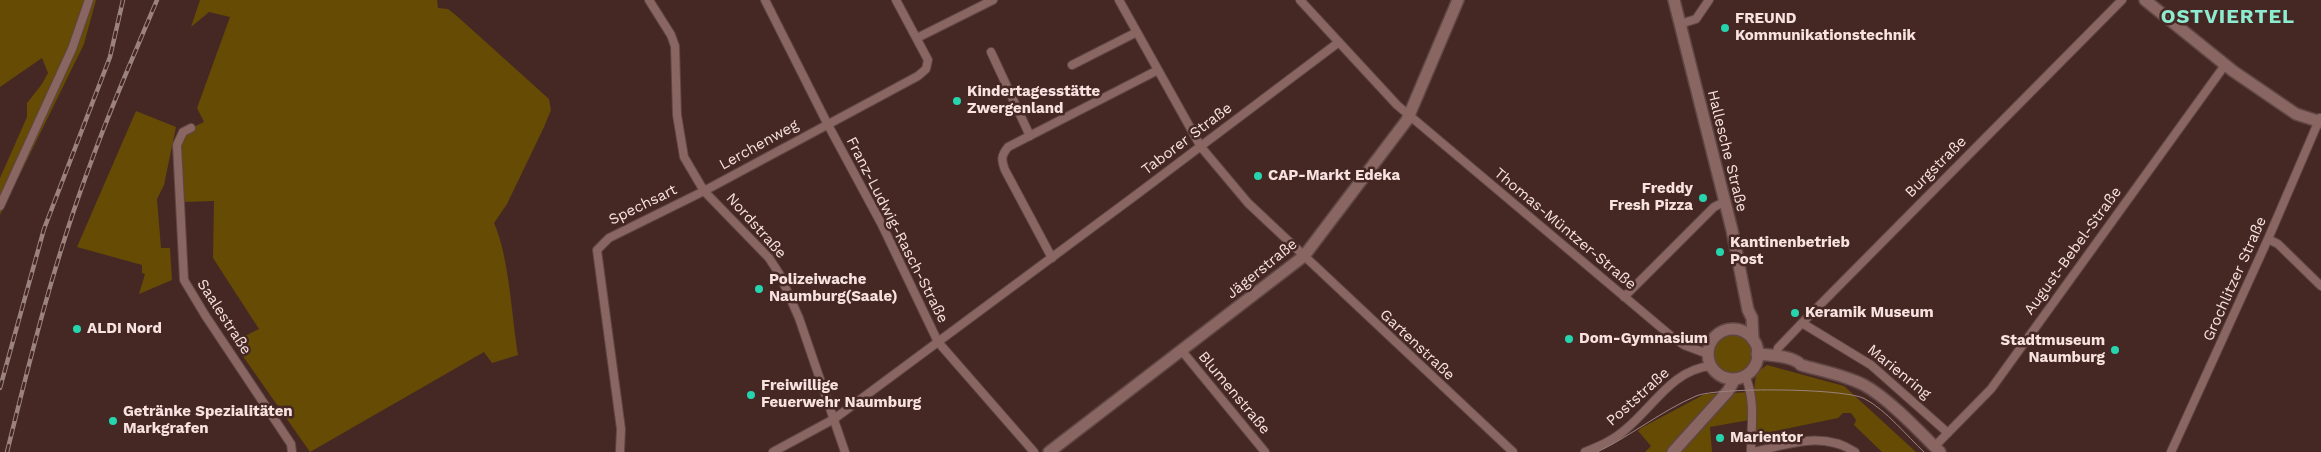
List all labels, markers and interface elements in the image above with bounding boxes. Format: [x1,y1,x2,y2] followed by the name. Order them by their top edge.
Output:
[2160,5,2296,29] district label: OSTVIERTEL
[1735,10,1916,45] place label: FREUND Kommunikationstechnik
[1719,22,1731,34] marker: FREUND Kommunikationstechnik
[967,83,1100,118] place label: Kindertagesstätte Zwergenland
[1703,88,1751,214] street label: Hallesche Straße
[951,95,963,107] marker: Kindertagesstätte Zwergenland
[1138,99,1236,179] street label: Taborer Straße
[716,116,802,174] street label: Lerchenweg
[1902,133,1970,201] street label: Burgstraße
[842,134,952,326] street label: Franz-Ludwig-Rasch-Straße
[1490,164,1640,294] street label: Thomas-Müntzer-Straße
[1268,167,1400,185] place label: CAP-Markt Edeka
[1252,170,1264,182] marker: CAP-Markt Edeka
[1609,180,1693,215] place label: Freddy Fresh Pizza
[606,181,680,229] street label: Spechsart
[2020,183,2126,319] street label: August-Bebel-Straße
[722,190,790,262] street label: Nordstraße
[1697,192,1709,204] marker: Freddy Fresh Pizza
[2199,214,2271,344] street label: Grochlitzer Straße
[1730,234,1850,269] place label: Kantinenbetrieb Post
[1223,235,1301,303] street label: Jägerstraße
[1714,246,1726,258] marker: Kantinenbetrieb Post
[769,271,898,306] place label: Polizeiwache Naumburg(Saale)
[193,276,255,358] street label: Saalestraße
[753,283,765,295] marker: Polizeiwache Naumburg(Saale)
[1805,304,1934,322] place label: Keramik Museum
[1376,306,1458,384] street label: Gartenstraße
[1789,307,1801,319] marker: Keramik Museum
[87,320,162,338] place label: ALDI Nord
[71,323,83,335] marker: ALDI Nord
[1579,330,1708,348] place label: Dom-Gymnasium
[2001,332,2105,367] place label: Stadtmuseum Naumburg
[1563,333,1575,345] marker: Dom-Gymnasium
[1864,341,1934,403] street label: Marienring
[2109,344,2121,356] marker: Stadtmuseum Naumburg
[1194,348,1274,438] street label: Blumenstraße
[1603,364,1673,430] street label: Poststraße
[761,377,921,412] place label: Freiwillige Feuerwehr Naumburg
[745,389,757,401] marker: Freiwillige Feuerwehr Naumburg
[123,403,293,438] place label: Getränke Spezialitäten Markgrafen
[107,415,119,427] marker: Getränke Spezialitäten Markgrafen
[1730,429,1803,447] place label: Marientor
[1714,432,1726,444] marker: Marientor

